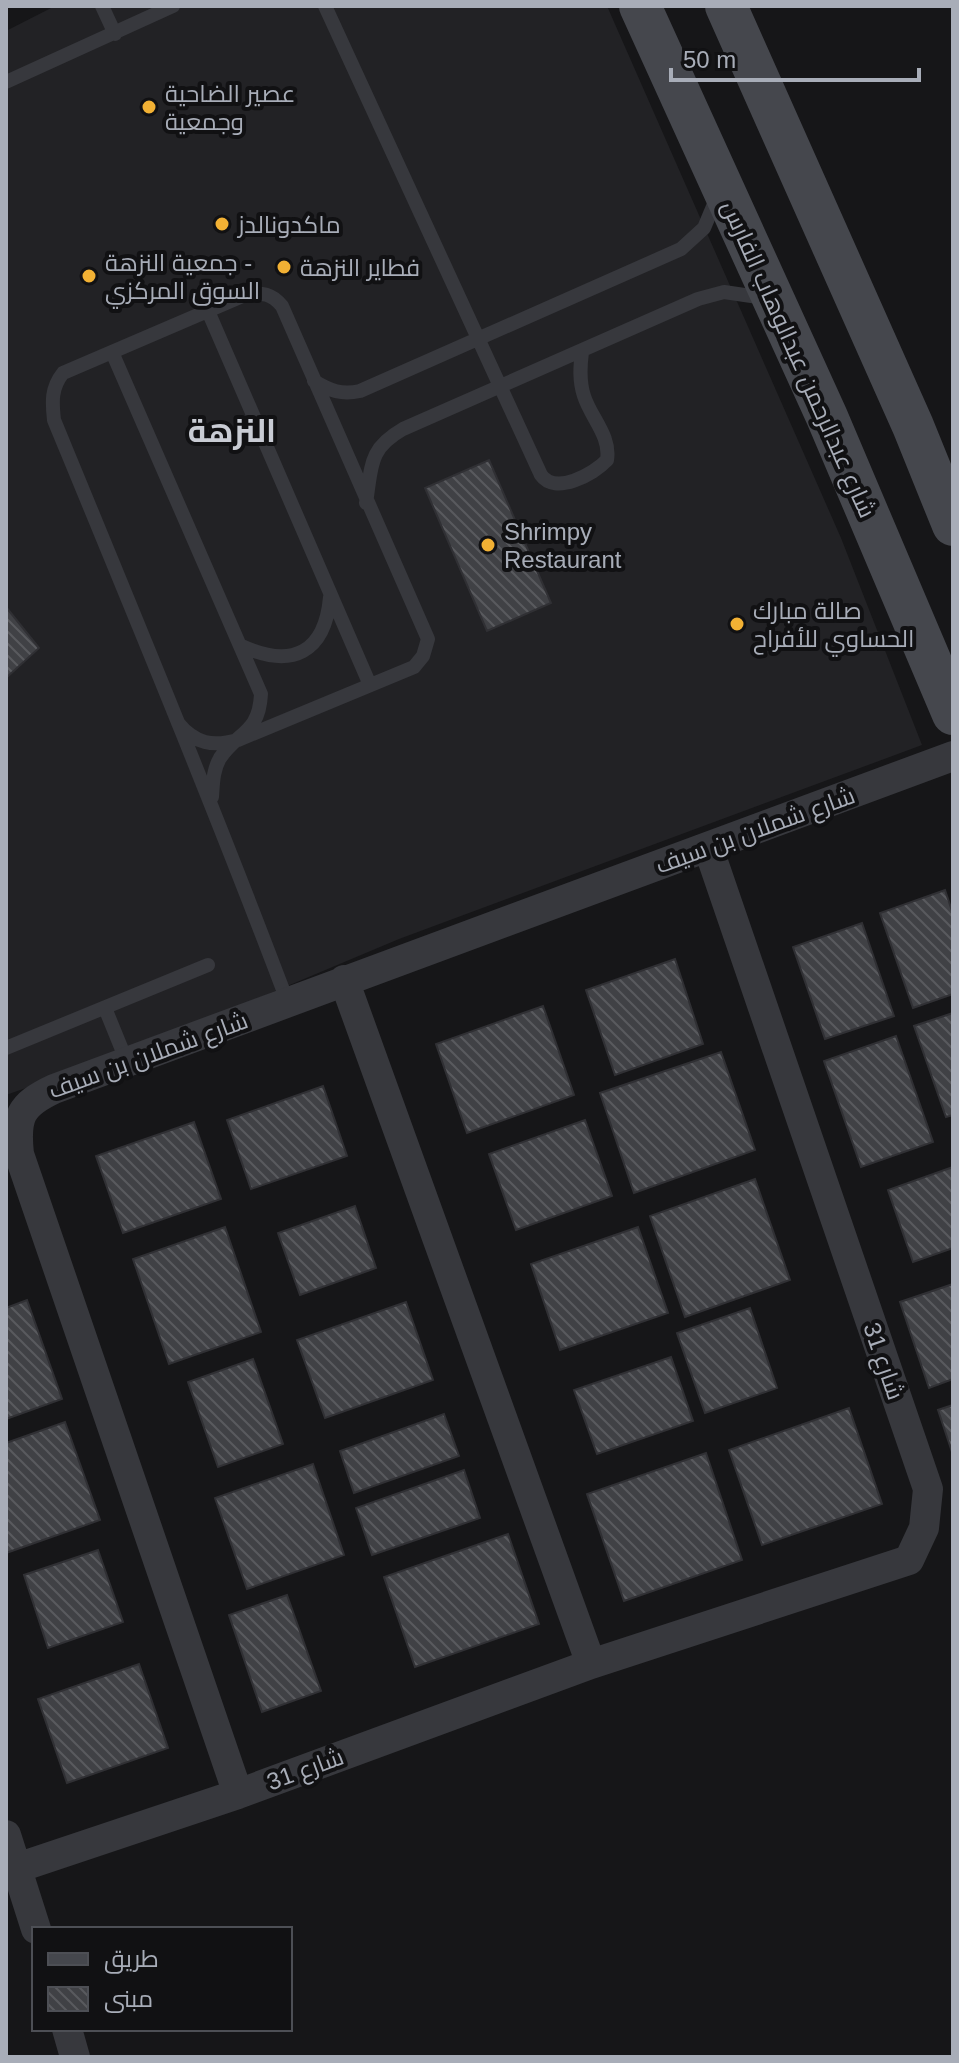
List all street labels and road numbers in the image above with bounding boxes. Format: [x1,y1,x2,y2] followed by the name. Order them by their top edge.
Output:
[714,196,881,523] street label: شارع عبدالرحمن عبدالوهاب الفارس
[652,781,859,881] street label: شارع شملان بن سيف
[45,1006,252,1106] street label: شارع شملان بن سيف
[855,1319,910,1404] street label: شارع 31
[263,1743,348,1798] street label: شارع 31

